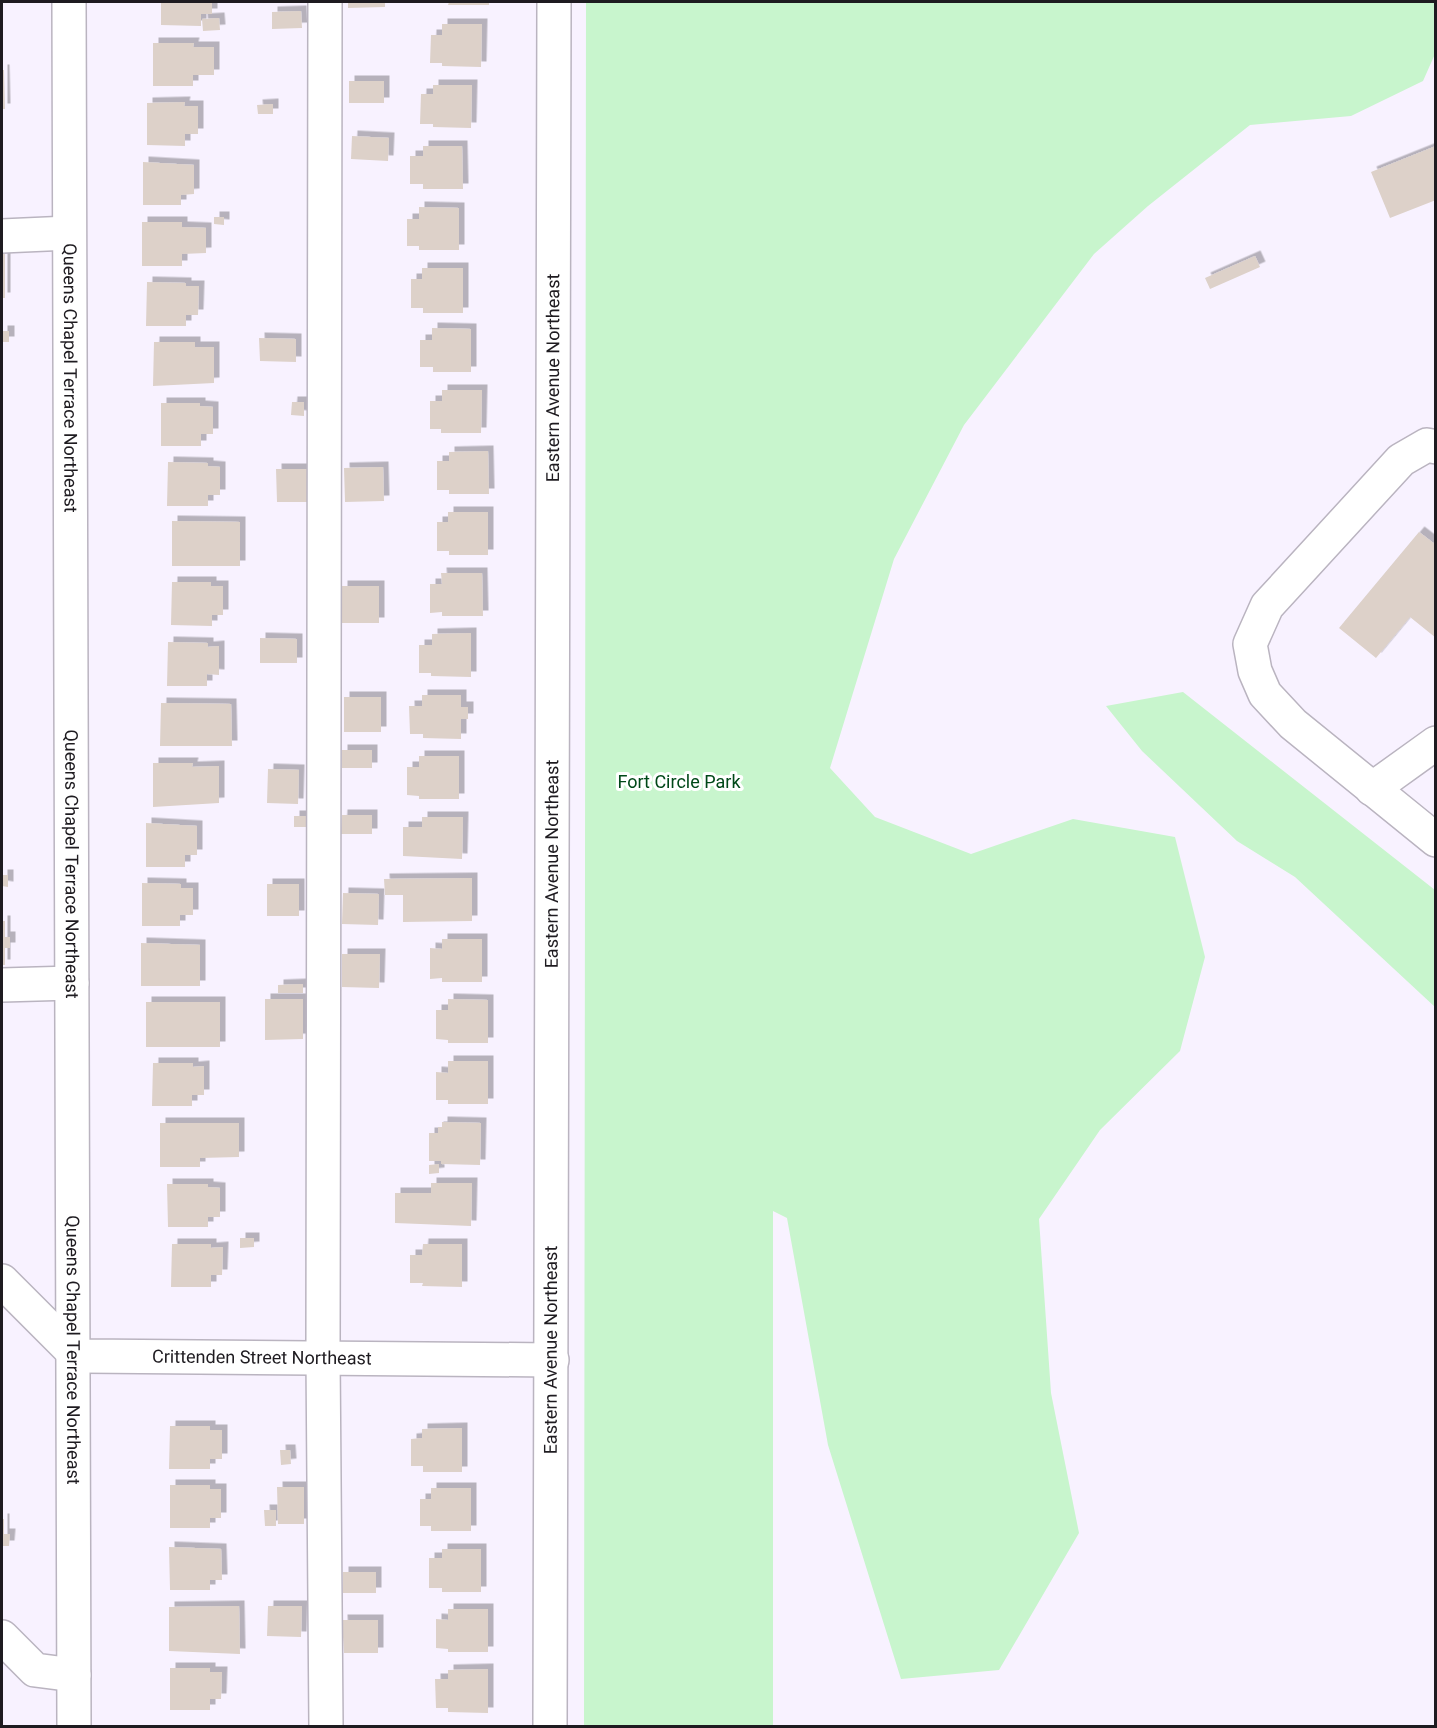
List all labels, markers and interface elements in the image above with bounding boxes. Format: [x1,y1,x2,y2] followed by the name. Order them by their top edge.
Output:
[60,243,81,513] street label: Queens Chapel Terrace Northeast
[542,274,563,482] street label: Eastern Avenue Northeast
[61,729,83,999] street label: Queens Chapel Terrace Northeast
[541,760,562,968] street label: Eastern Avenue Northeast
[617,771,741,792] park label: Fort Circle Park
[63,1215,84,1485] street label: Queens Chapel Terrace Northeast
[540,1246,561,1454] street label: Eastern Avenue Northeast
[152,1346,372,1368] street label: Crittenden Street Northeast

